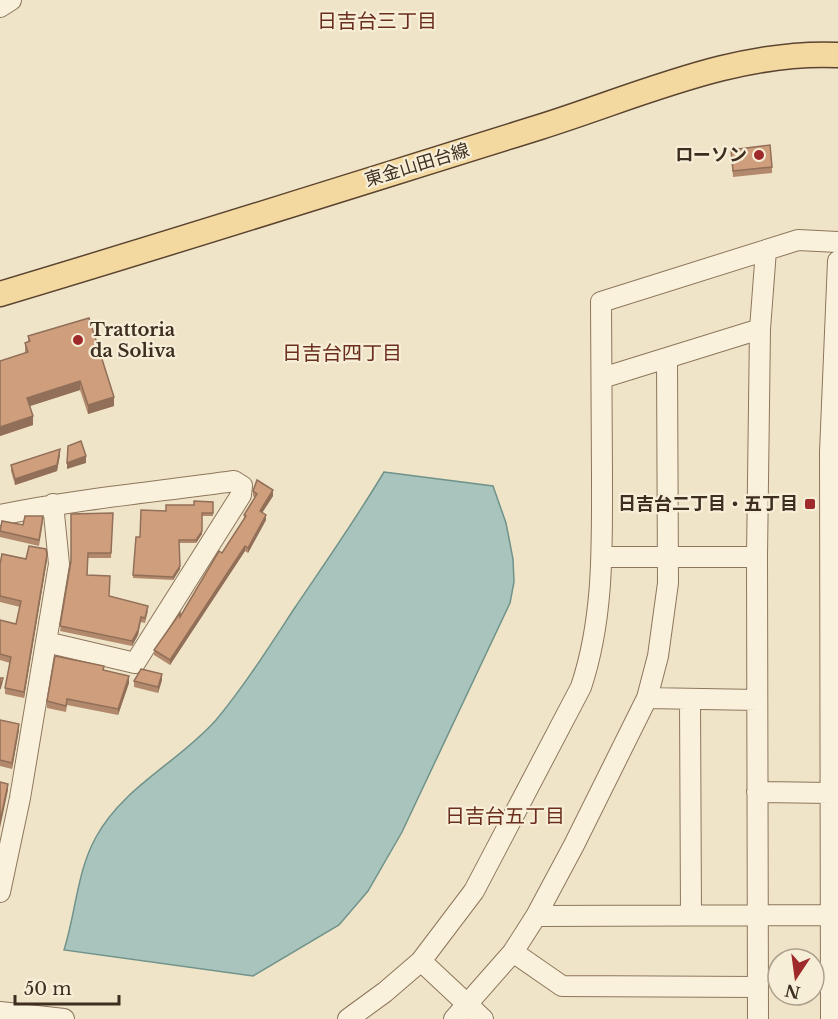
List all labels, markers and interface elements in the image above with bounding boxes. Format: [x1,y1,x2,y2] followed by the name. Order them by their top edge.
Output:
[317,9,437,33] district label: 日吉台三丁目
[362,139,472,191] street label: 東金山田台線
[675,144,747,166] place label: ローソン
[752,148,766,162] marker: ローソン
[90,319,176,362] place label: Trattoria da Soliva
[71,333,85,347] marker: Trattoria da Soliva
[282,341,402,365] district label: 日吉台四丁目
[618,493,798,515] place label: 日吉台二丁目・五丁目
[803,497,817,511] marker: 日吉台二丁目・五丁目
[445,804,565,828] district label: 日吉台五丁目
[766,947,826,1007] north arrow
[15,968,118,1006] scale bar
[24,978,72,1000] text: 50 m
[783,980,802,1003] text: N

